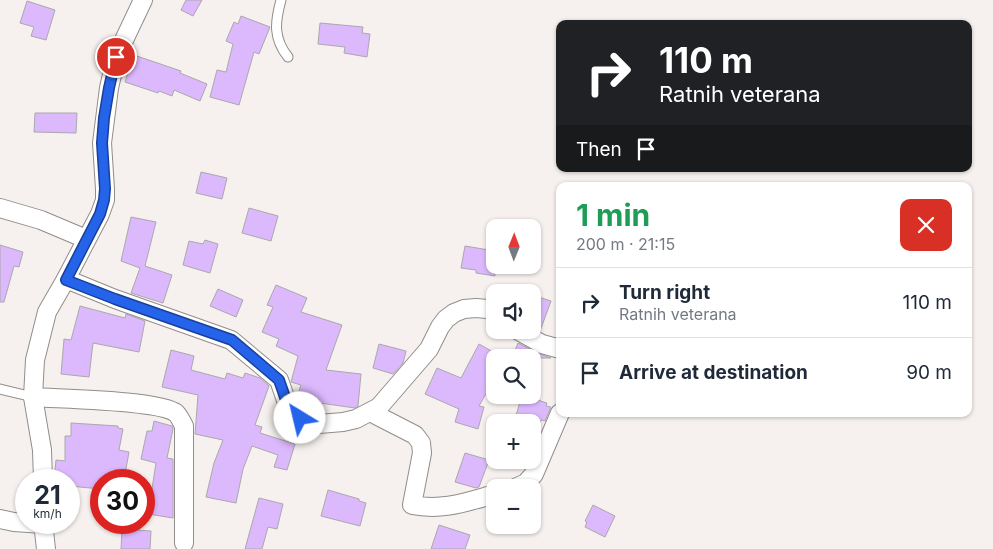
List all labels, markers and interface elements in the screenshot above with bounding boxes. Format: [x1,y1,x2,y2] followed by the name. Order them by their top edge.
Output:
[95,36,137,78] pin
[659,39,753,81] text: 110 m
[576,40,641,105] icon: right
[102,43,130,71] icon: arrive
[659,81,821,107] text: Ratnih veterana
[632,135,660,163] icon: arrive
[576,138,622,161] text: Then
[576,197,650,233] text: 1 min
[900,199,952,251] button: close
[486,219,541,274] north arrow
[486,219,541,534] map controls
[576,234,675,254] text: 200 m · 21:15
[619,281,710,304] text: Turn right
[486,284,541,339] button: sound
[576,289,604,317] icon: right
[903,291,952,314] text: 110 m
[619,304,737,324] text: Ratnih veterana
[486,349,541,404] button: search
[576,359,604,387] icon: arrive
[619,361,808,384] text: Arrive at destination
[906,361,952,384] text: 90 m
[273,391,325,443] position arrow
[486,414,541,469] button: +
[90,469,155,534] speed limit sign: 30
[486,479,541,534] button: −
[34,480,61,510] text: 21
[33,506,62,521] text: km/h

